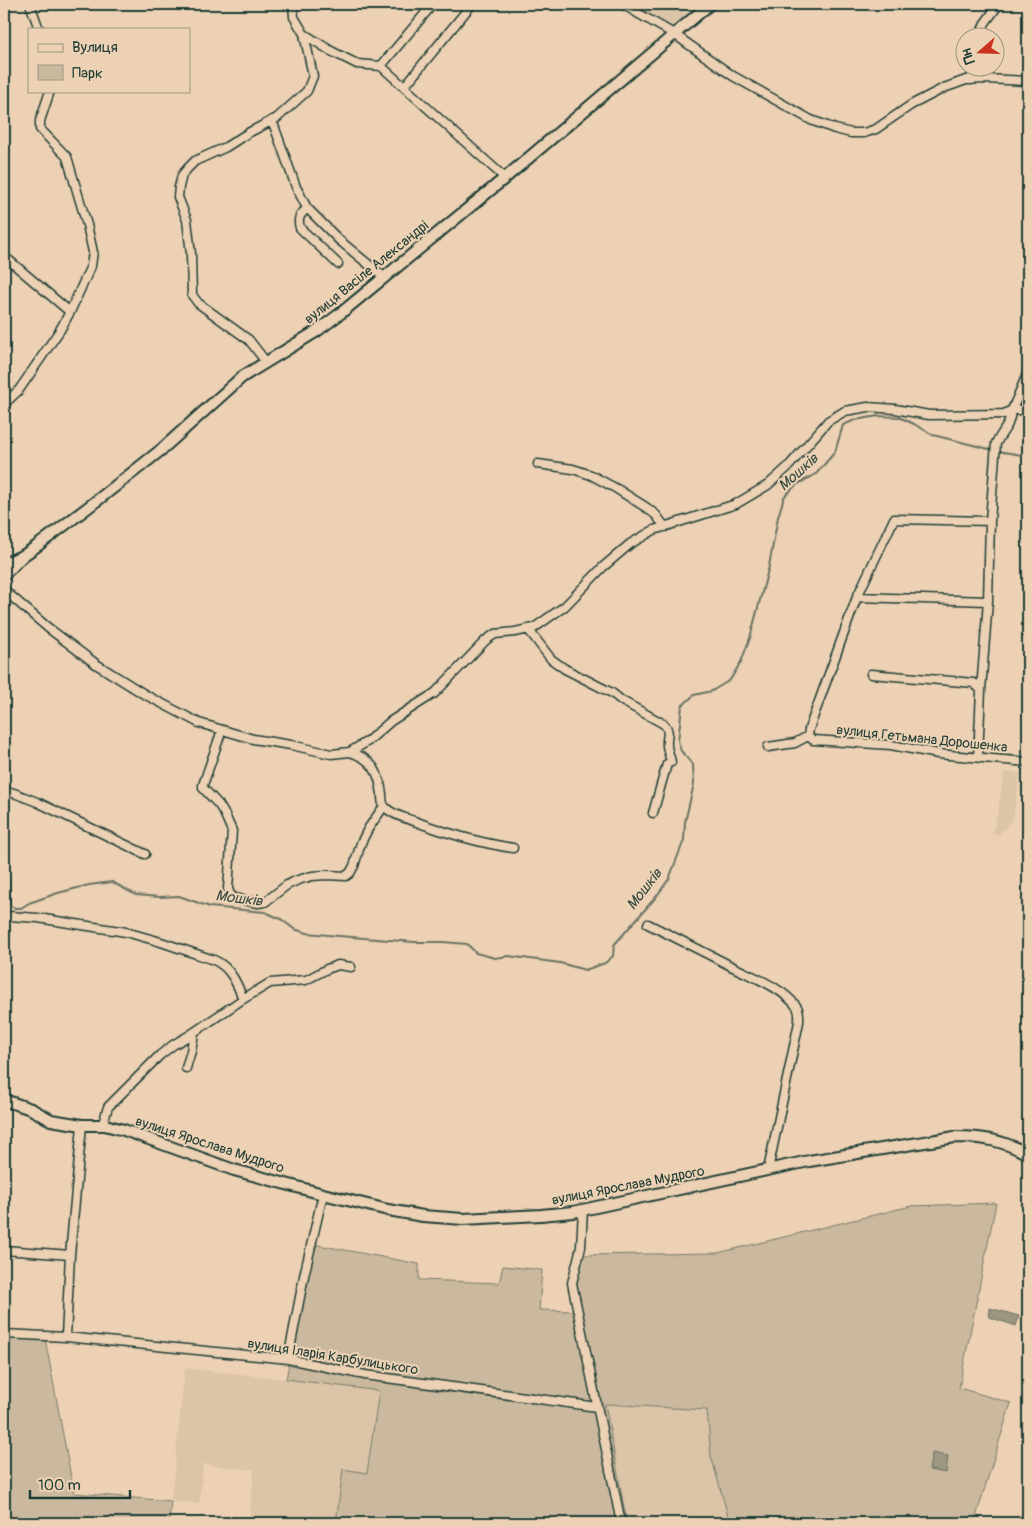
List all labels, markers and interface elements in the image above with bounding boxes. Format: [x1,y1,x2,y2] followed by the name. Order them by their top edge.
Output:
[28,28,190,92] legend
[954,28,1004,78] north arrow
[72,38,118,57] text: Вулиця
[958,46,979,66] text: Пн
[72,64,103,83] text: Парк
[301,217,432,328] street label: вулиця Васіле Александрі
[774,449,823,495] water label: Мошків
[836,721,1008,756] street label: вулиця Гетьмана Дорошенка
[622,864,667,914] water label: Мошків
[214,886,264,911] water label: Мошків
[133,1112,287,1177] street label: вулиця Ярослава Мудрого
[550,1162,706,1209] street label: вулиця Ярослава Мудрого
[246,1335,420,1378] street label: вулиця Іларія Карбулицького
[30,1467,130,1499] scale bar
[38,1476,81,1495] text: 100 m

